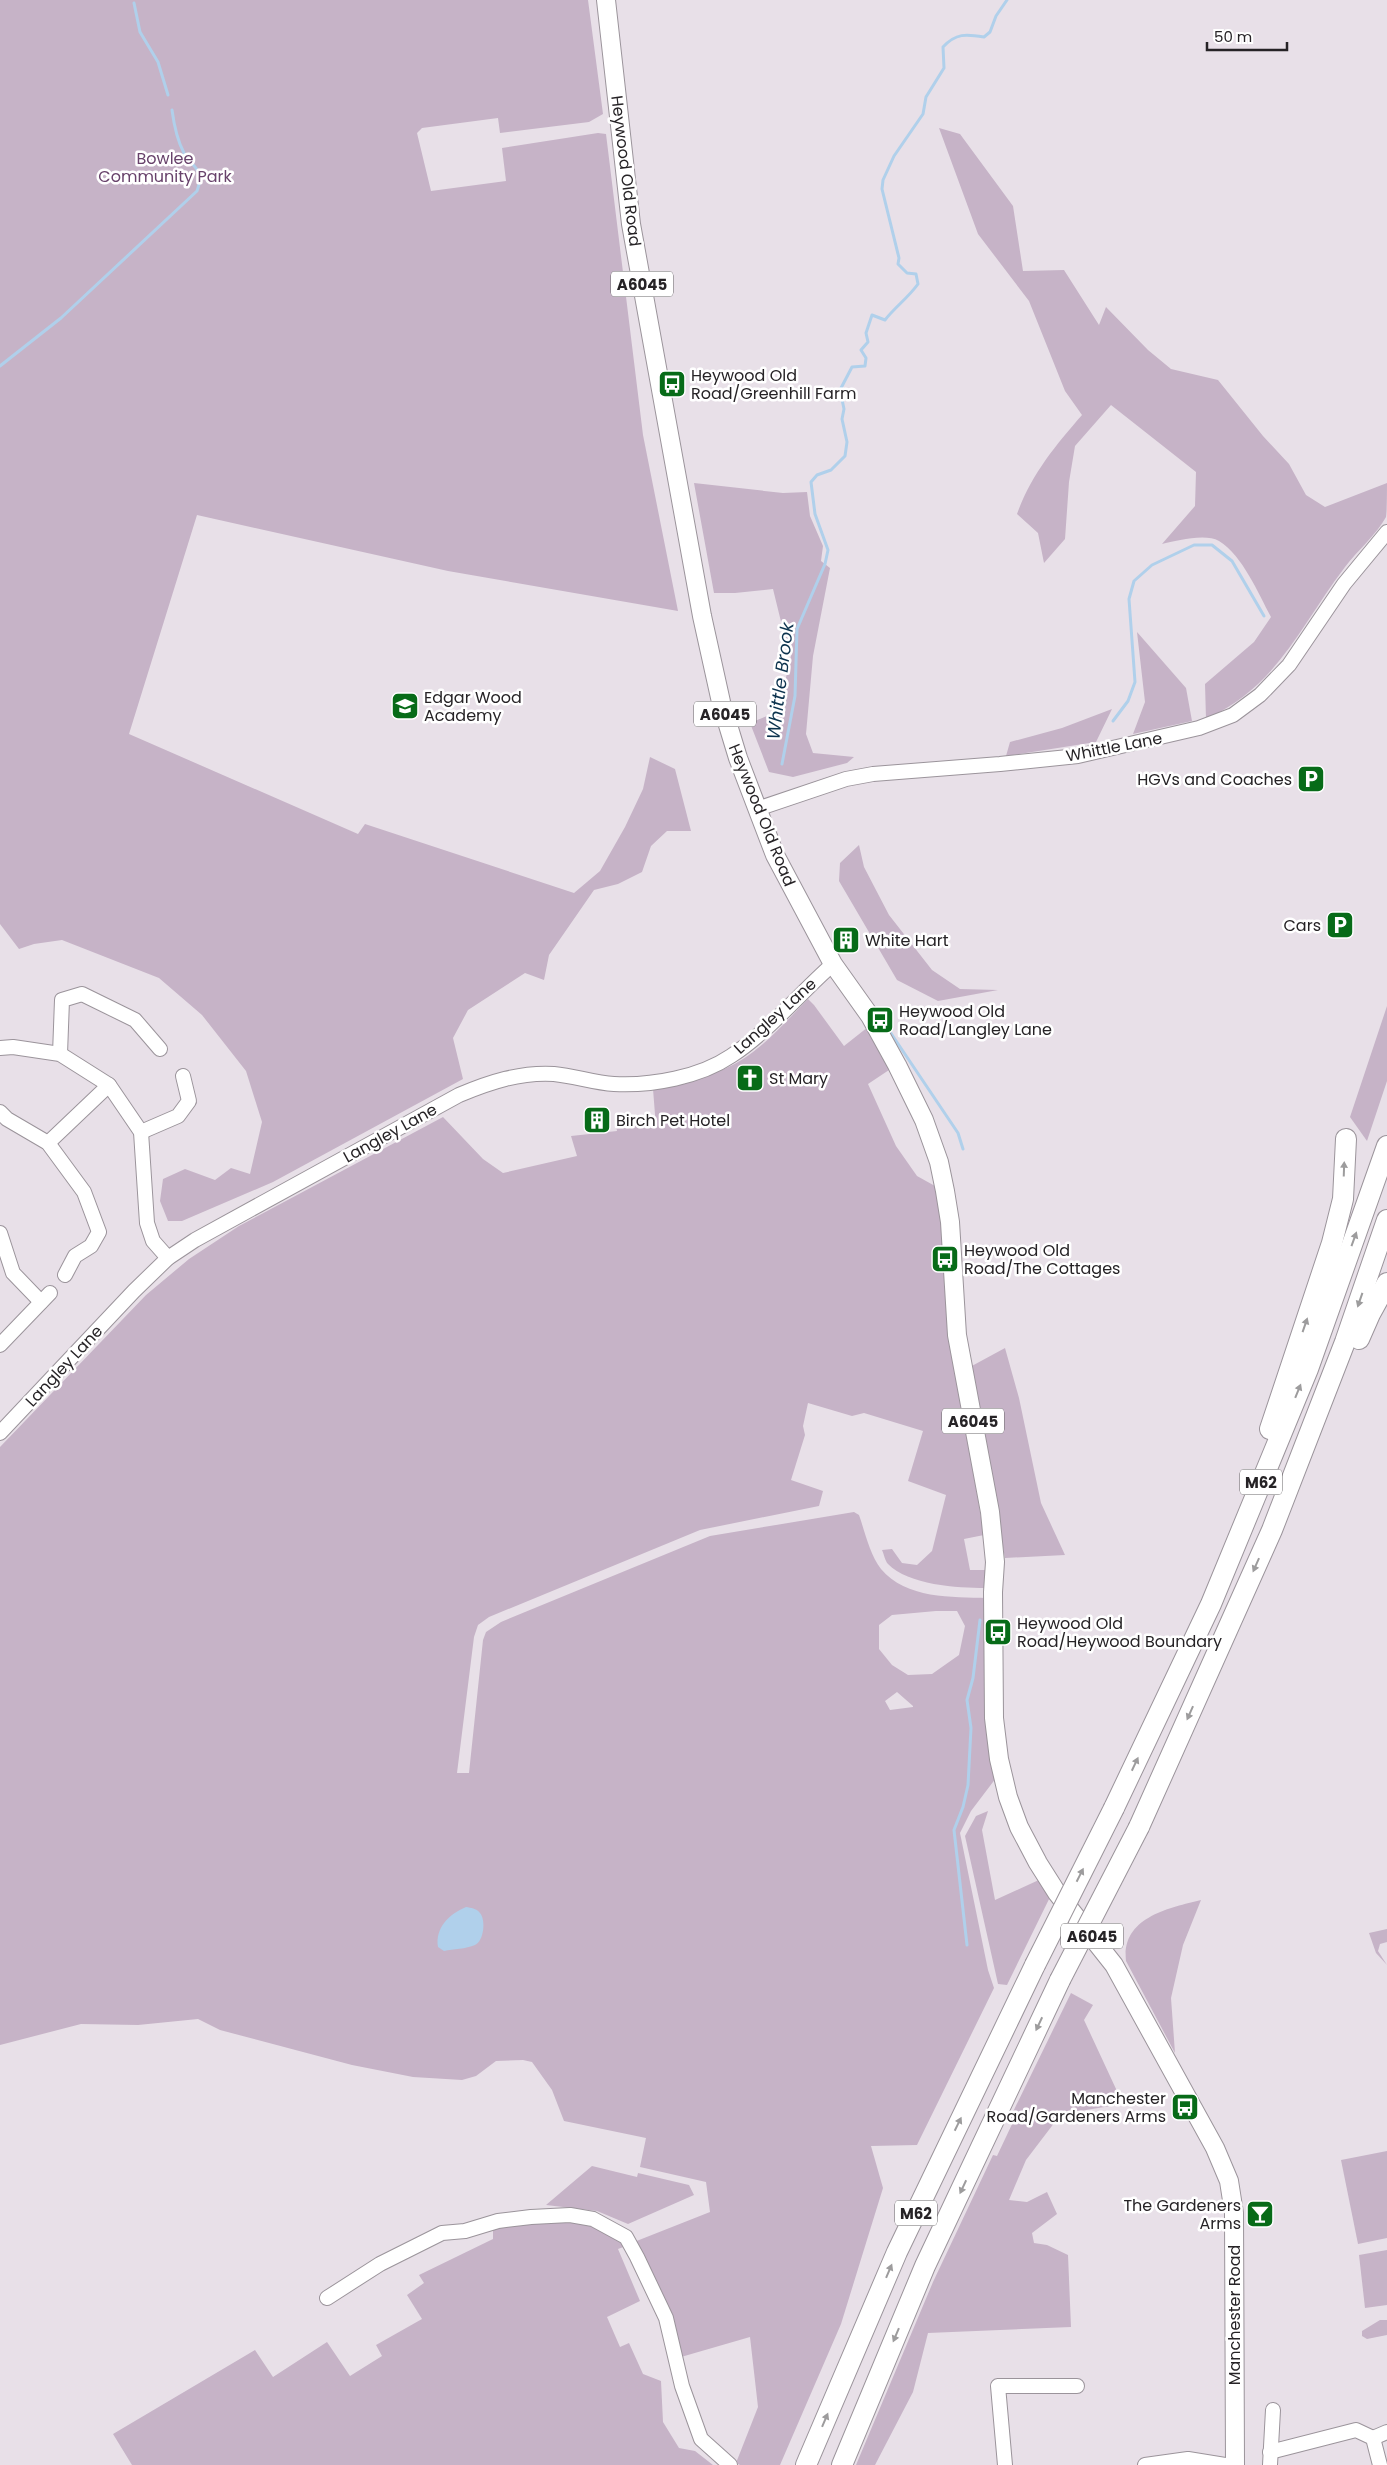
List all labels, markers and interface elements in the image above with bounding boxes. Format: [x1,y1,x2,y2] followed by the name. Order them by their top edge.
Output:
[1207,20,1287,52] scale bar
[1214,26,1252,47] text: 50 m
[605,94,647,248] street label: Heywood Old Road
[98,147,232,188] park label: Bowlee Community Park
[611,272,673,296] road number: A6045
[691,364,856,405] place label: Heywood Old Road/Greenhill Farm
[657,369,687,399] bus stop icon: Heywood Old Road/Greenhill Farm
[760,620,800,741] water label: Whittle Brook
[424,686,522,727] place label: Edgar Wood Academy
[390,691,420,721] school or university icon: Edgar Wood Academy
[694,702,756,726] road number: A6045
[1064,726,1164,768] street label: Whittle Lane
[723,740,801,890] street label: Heywood Old Road
[1296,764,1326,794] parking icon: HGVs and Coaches
[1137,768,1292,791] place label: HGVs and Coaches
[1325,910,1355,940] parking icon: Cars
[1284,914,1321,937] place label: Cars
[831,925,861,955] building icon: White Hart
[865,929,949,952] place label: White Hart
[729,973,821,1059] street label: Langley Lane
[899,1000,1052,1041] place label: Heywood Old Road/Langley Lane
[865,1005,895,1035] bus stop icon: Heywood Old Road/Langley Lane
[735,1063,765,1093] church icon: St Mary
[769,1067,828,1090] place label: St Mary
[339,1098,441,1168] street label: Langley Lane
[582,1105,612,1135] building icon: Birch Pet Hotel
[616,1109,730,1132] place label: Birch Pet Hotel
[1341,1160,1349,1176] one-way arrow
[1351,1231,1358,1246] one-way arrow
[964,1239,1120,1280] place label: Heywood Old Road/The Cottages
[930,1244,960,1274] bus stop icon: Heywood Old Road/The Cottages
[1355,1292,1363,1307] one-way arrow
[1301,1317,1309,1332] one-way arrow
[20,1320,108,1412] street label: Langley Lane
[1295,1384,1303,1399] one-way arrow
[942,1408,1004,1434] road number: A6045
[1240,1470,1282,1494] road number: M62
[1252,1558,1260,1572] one-way arrow
[1017,1612,1222,1653] place label: Heywood Old Road/Heywood Boundary
[983,1617,1013,1647] bus stop icon: Heywood Old Road/Heywood Boundary
[1185,1706,1193,1720] one-way arrow
[1131,1757,1139,1771] one-way arrow
[1076,1867,1085,1882] one-way arrow
[1061,1924,1123,1948] road number: A6045
[1035,2017,1043,2031] one-way arrow
[986,2087,1166,2128] place label: Manchester Road/Gardeners Arms
[1170,2092,1200,2122] bus stop icon: Manchester Road/Gardeners Arms
[955,2117,963,2131] one-way arrow
[958,2180,966,2194] one-way arrow
[1123,2194,1241,2235] place label: The Gardeners Arms
[1245,2199,1275,2229] bar icon: The Gardeners Arms
[895,2200,937,2226] road number: M62
[1223,2245,1246,2385] street label: Manchester Road
[885,2264,893,2278] one-way arrow
[892,2328,900,2342] one-way arrow
[821,2412,829,2427] one-way arrow

